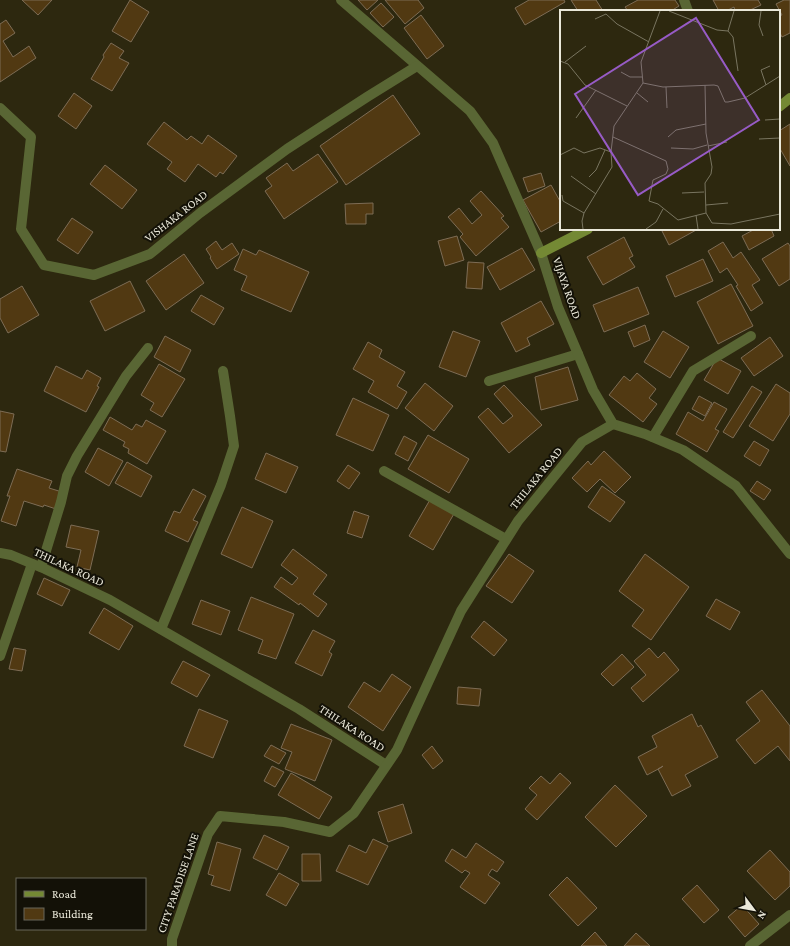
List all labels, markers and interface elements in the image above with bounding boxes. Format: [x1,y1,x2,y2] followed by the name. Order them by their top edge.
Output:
[560,10,780,230] inset map
[142,187,210,245] street label: VISHAKA ROAD
[550,255,584,321] street label: VIJAYA ROAD
[507,444,565,512] street label: THILAKA ROAD
[32,545,106,589] street label: THILAKA ROAD
[316,701,388,755] street label: THILAKA ROAD
[154,831,202,935] street label: CITY PARADISE LANE
[16,878,146,930] legend
[52,887,77,901] text: Road
[734,890,774,930] north arrow
[52,907,93,921] text: Building
[755,909,770,922] text: N

